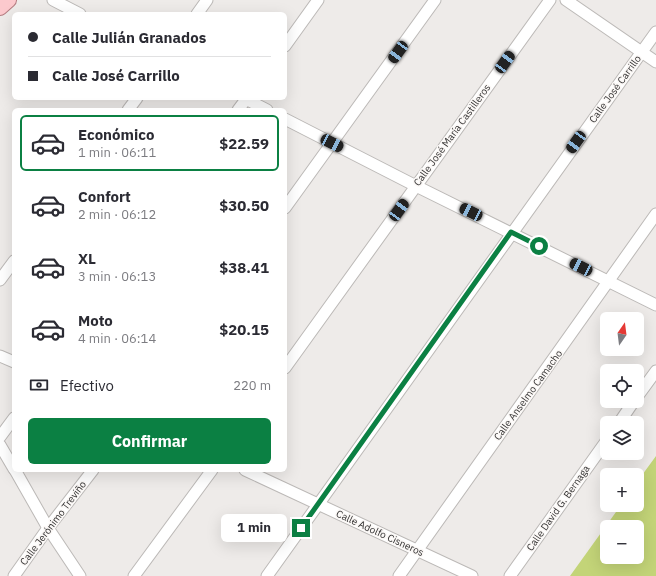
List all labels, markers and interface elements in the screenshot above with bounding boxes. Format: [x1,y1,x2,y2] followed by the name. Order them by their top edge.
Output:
[52,28,206,47] text: Calle Julián Granados
[386,39,410,65] car
[493,49,517,75] car
[586,52,644,125] street label: Calle José Carrillo
[52,66,180,85] text: Calle José Carrillo
[411,81,493,189] street label: Calle José María Castilleros
[30,125,66,161] icon: car
[78,125,154,144] text: Económico
[564,129,588,155] car
[319,132,345,154] car
[219,134,269,153] text: $22.59
[78,144,156,161] text: 1 min · 06:11
[30,187,66,223] icon: car
[78,187,131,206] text: Confort
[219,196,269,215] text: $30.50
[387,197,411,223] car
[458,201,484,223] car
[78,206,156,223] text: 2 min · 06:12
[530,237,548,255] route start
[30,249,66,285] icon: car
[78,249,96,268] text: XL
[568,256,594,278] car
[219,258,269,277] text: $38.41
[78,268,156,285] text: 3 min · 06:13
[30,311,66,347] icon: car
[78,311,113,330] text: Moto
[600,312,644,356] north arrow
[600,312,644,564] map controls
[219,320,269,339] text: $20.15
[78,330,156,347] text: 4 min · 06:14
[491,347,565,443] street label: Calle Anselmo Camacho
[600,364,644,408] button: locate
[28,374,50,396] icon: cash
[60,376,114,395] text: Efectivo
[233,377,271,394] text: 220 m
[600,416,644,460] button: layers
[28,418,271,464] button: Confirmar
[524,462,593,553] street label: Calle David G. Bernaga
[600,468,644,512] button: +
[17,478,89,568] street label: Calle Jerónimo Treviño
[334,507,426,559] street label: Calle Adolfo Cisneros
[221,514,287,542] callout: 1 min
[237,519,271,536] text: 1 min
[292,519,310,537] route end
[600,520,644,564] button: −

